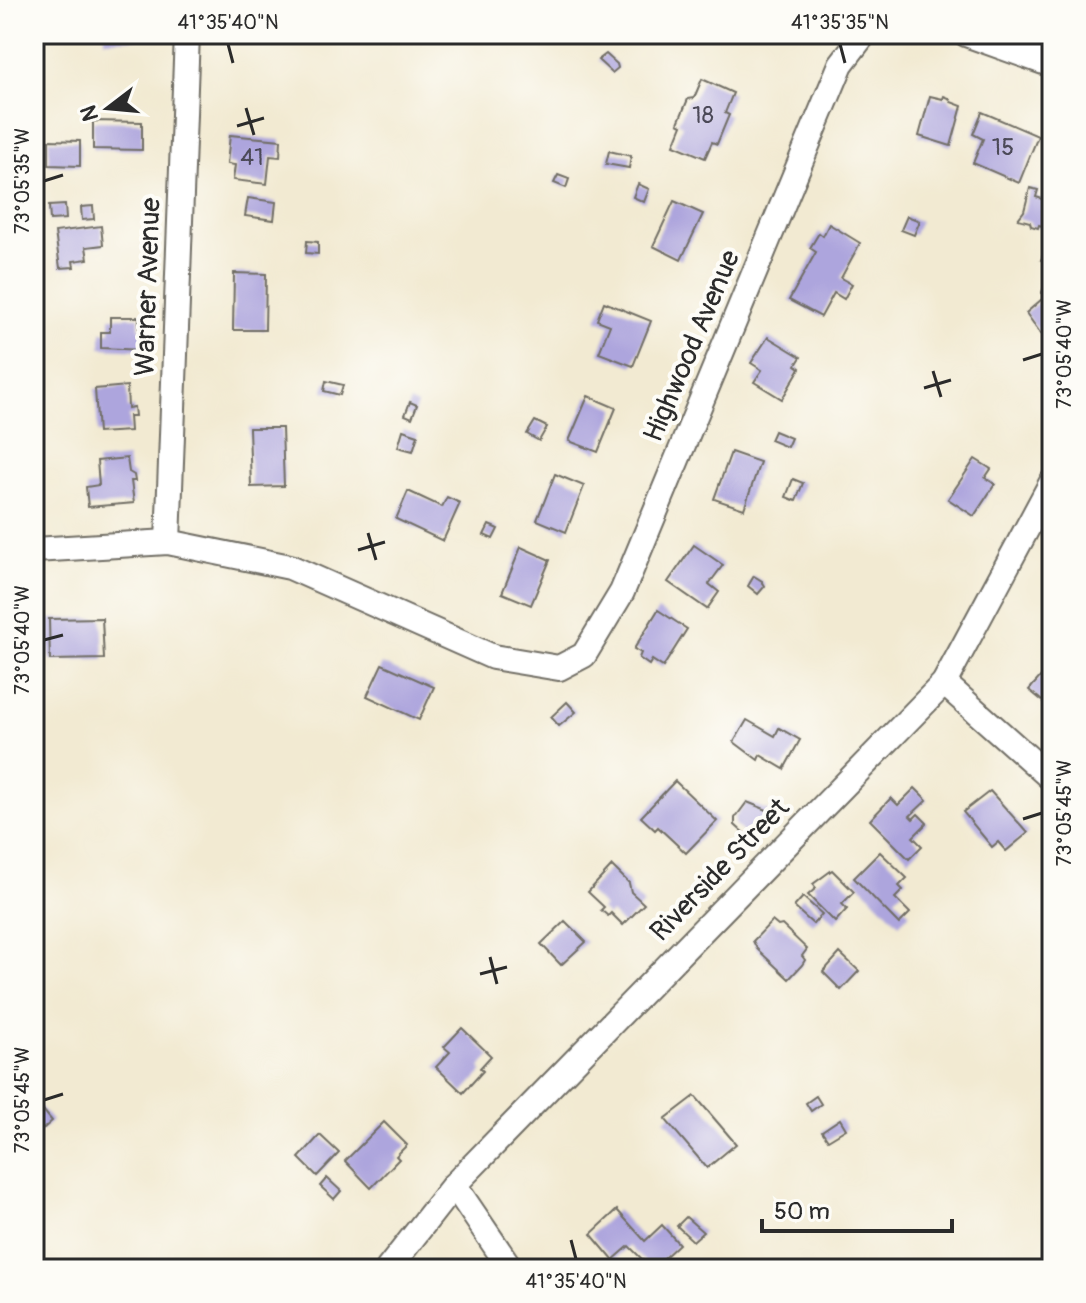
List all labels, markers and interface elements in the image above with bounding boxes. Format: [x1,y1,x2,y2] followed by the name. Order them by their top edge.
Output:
[177,10,279,35] text: 41°35'40"N
[791,10,889,35] text: 41°35'35"N
[68,68,148,148] north arrow
[692,101,714,130] house number: 18
[74,102,105,124] text: N
[10,128,35,234] text: 73°05'35"W
[992,133,1014,162] house number: 15
[240,143,264,172] house number: 41
[127,197,169,377] street label: Warner Avenue
[636,245,748,447] street label: Highwood Avenue
[1052,299,1077,409] text: 73°05'40"W
[10,585,35,695] text: 73°05'40"W
[1052,760,1077,866] text: 73°05'45"W
[643,791,798,949] street label: Riverside Street
[10,1047,35,1153] text: 73°05'45"W
[762,1183,952,1233] scale bar
[774,1197,830,1226] text: 50 m
[525,1269,627,1294] text: 41°35'40"N

